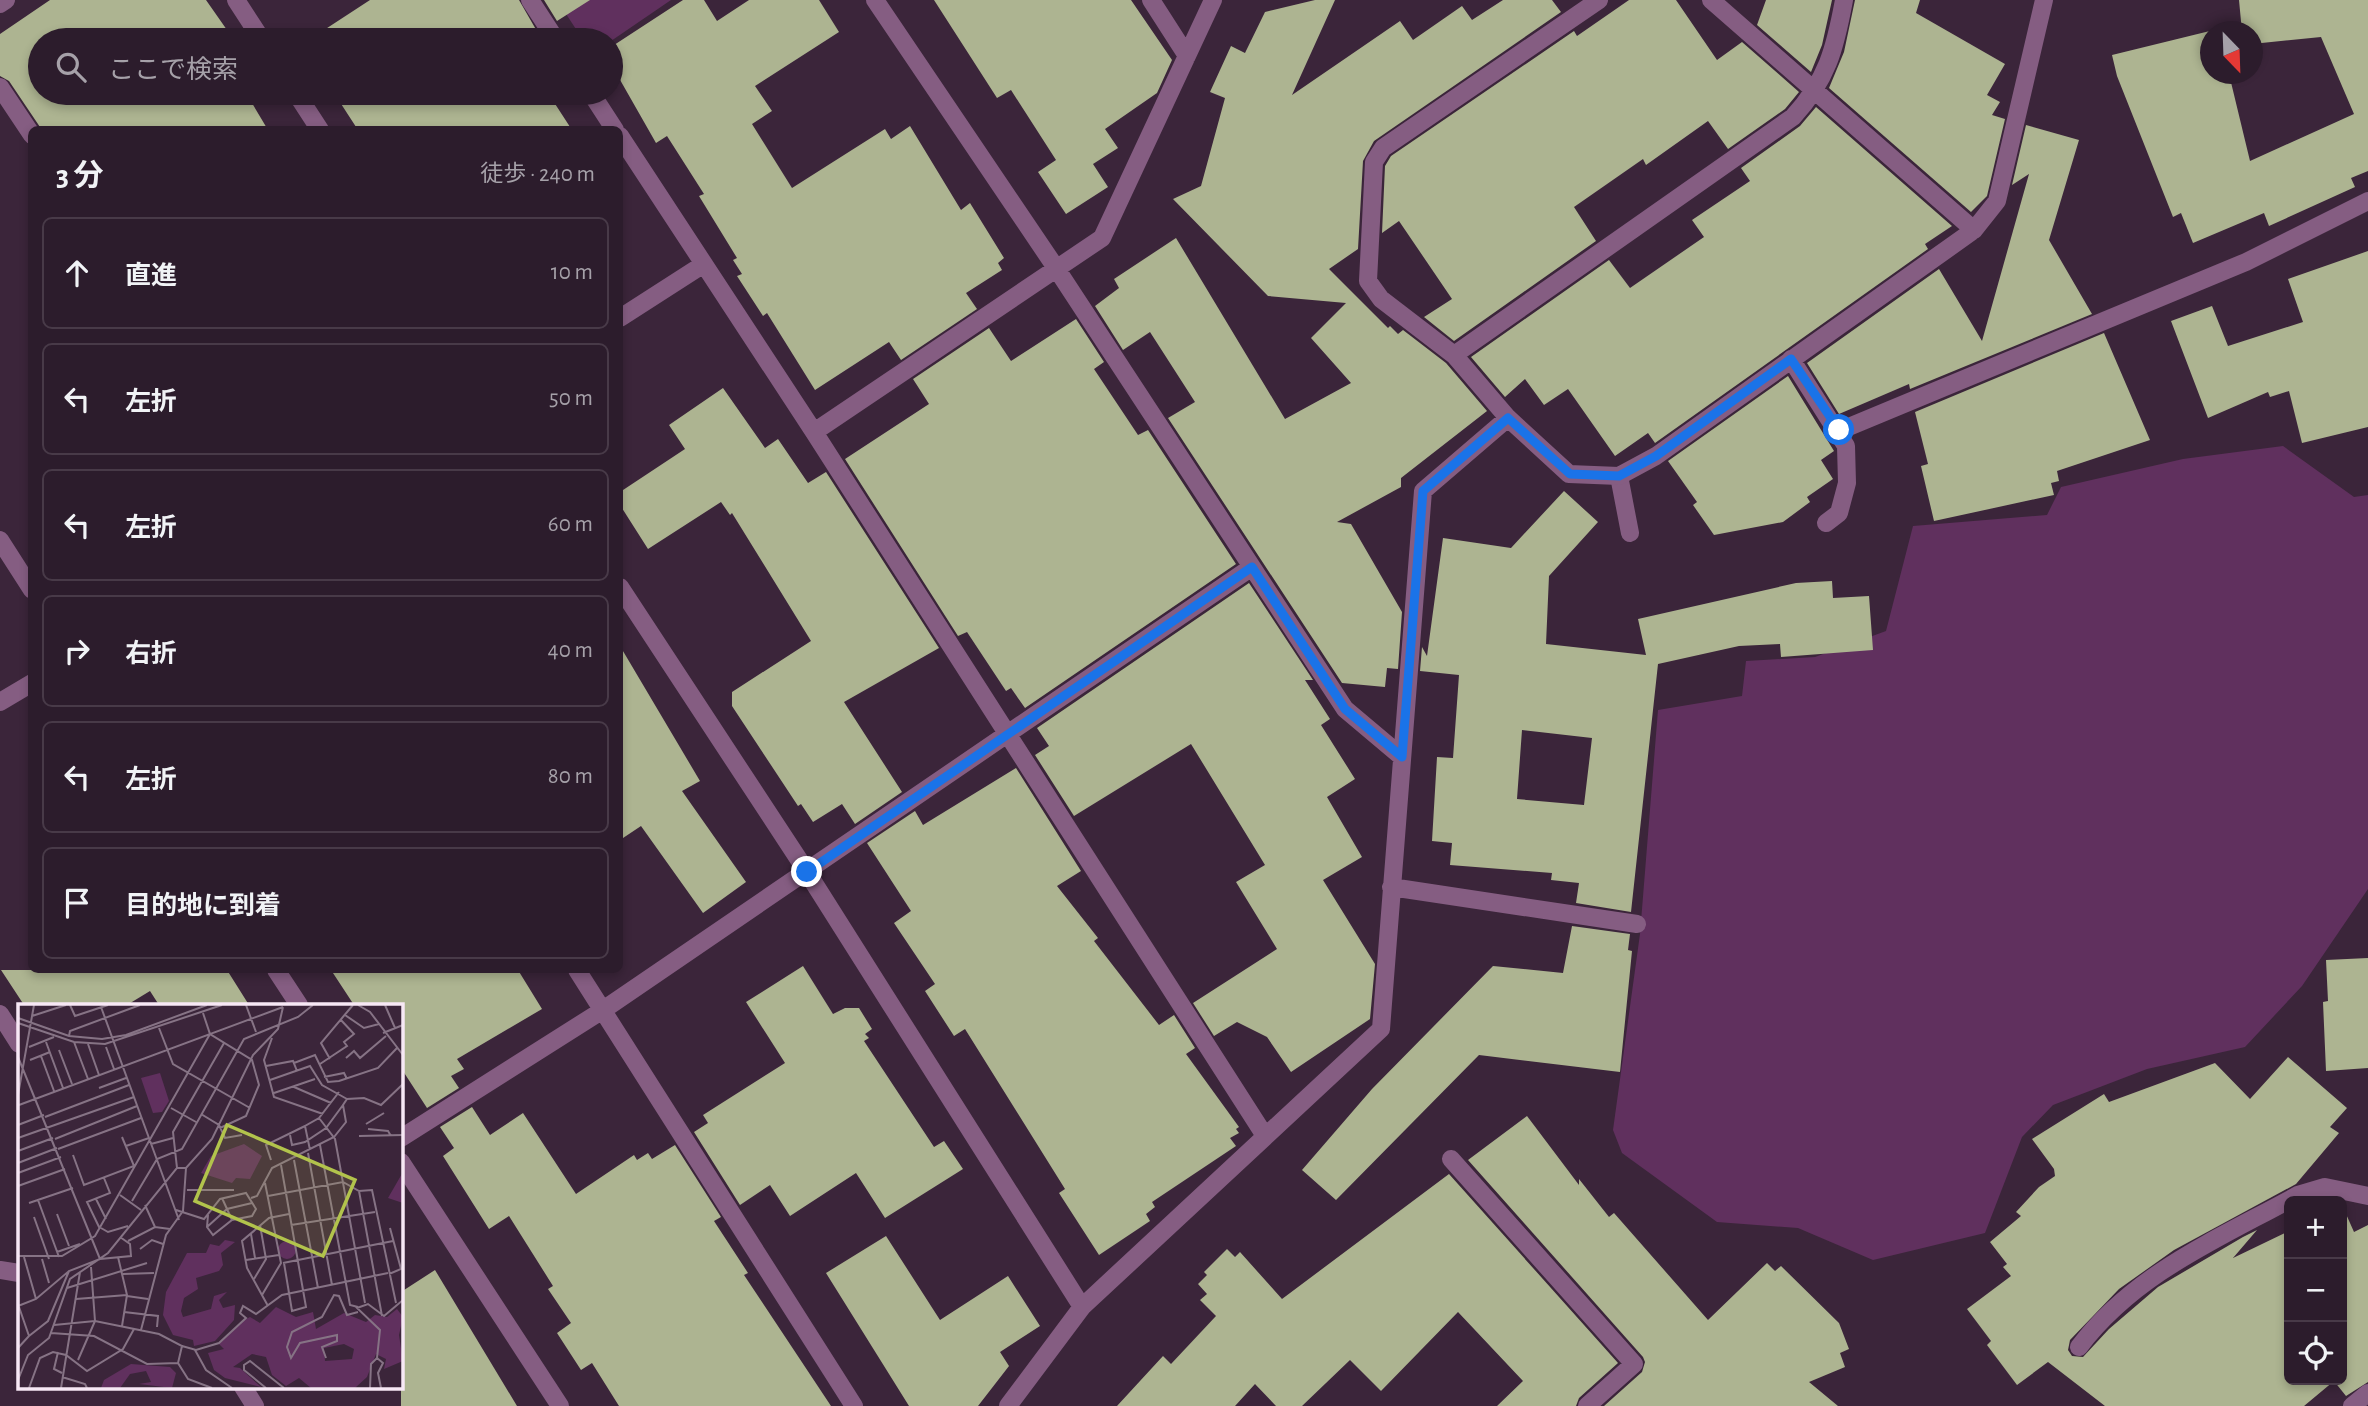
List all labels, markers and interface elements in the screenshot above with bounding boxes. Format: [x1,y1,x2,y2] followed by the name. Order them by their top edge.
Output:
[2200,21,2263,84] north arrow
[28,28,623,105] search box
[52,48,90,86] icon: search
[108,57,238,83] text: ここで検索
[56,161,103,191] text: 3 分
[480,163,595,186] text: 徒歩 · 240 m
[58,254,96,292] icon: ahead
[551,261,593,284] text: 10 m
[125,263,177,289] text: 直進
[58,380,96,418] icon: left
[549,387,593,410] text: 50 m
[125,389,177,415] text: 左折
[1823,414,1854,445] route start
[58,506,96,544] icon: left
[548,513,593,536] text: 60 m
[125,515,177,541] text: 左折
[58,632,96,670] icon: right
[548,639,593,662] text: 40 m
[125,641,177,667] text: 右折
[58,758,96,796] icon: left
[548,765,593,788] text: 80 m
[125,767,177,793] text: 左折
[791,856,822,887] route end
[58,884,96,922] icon: arrive
[125,893,281,919] text: 目的地に到着
[18,1004,402,1388] inset map
[2284,1196,2347,1385] map controls
[2284,1196,2347,1259] button: +
[2284,1259,2347,1322] button: −
[2284,1322,2347,1385] button: locate

